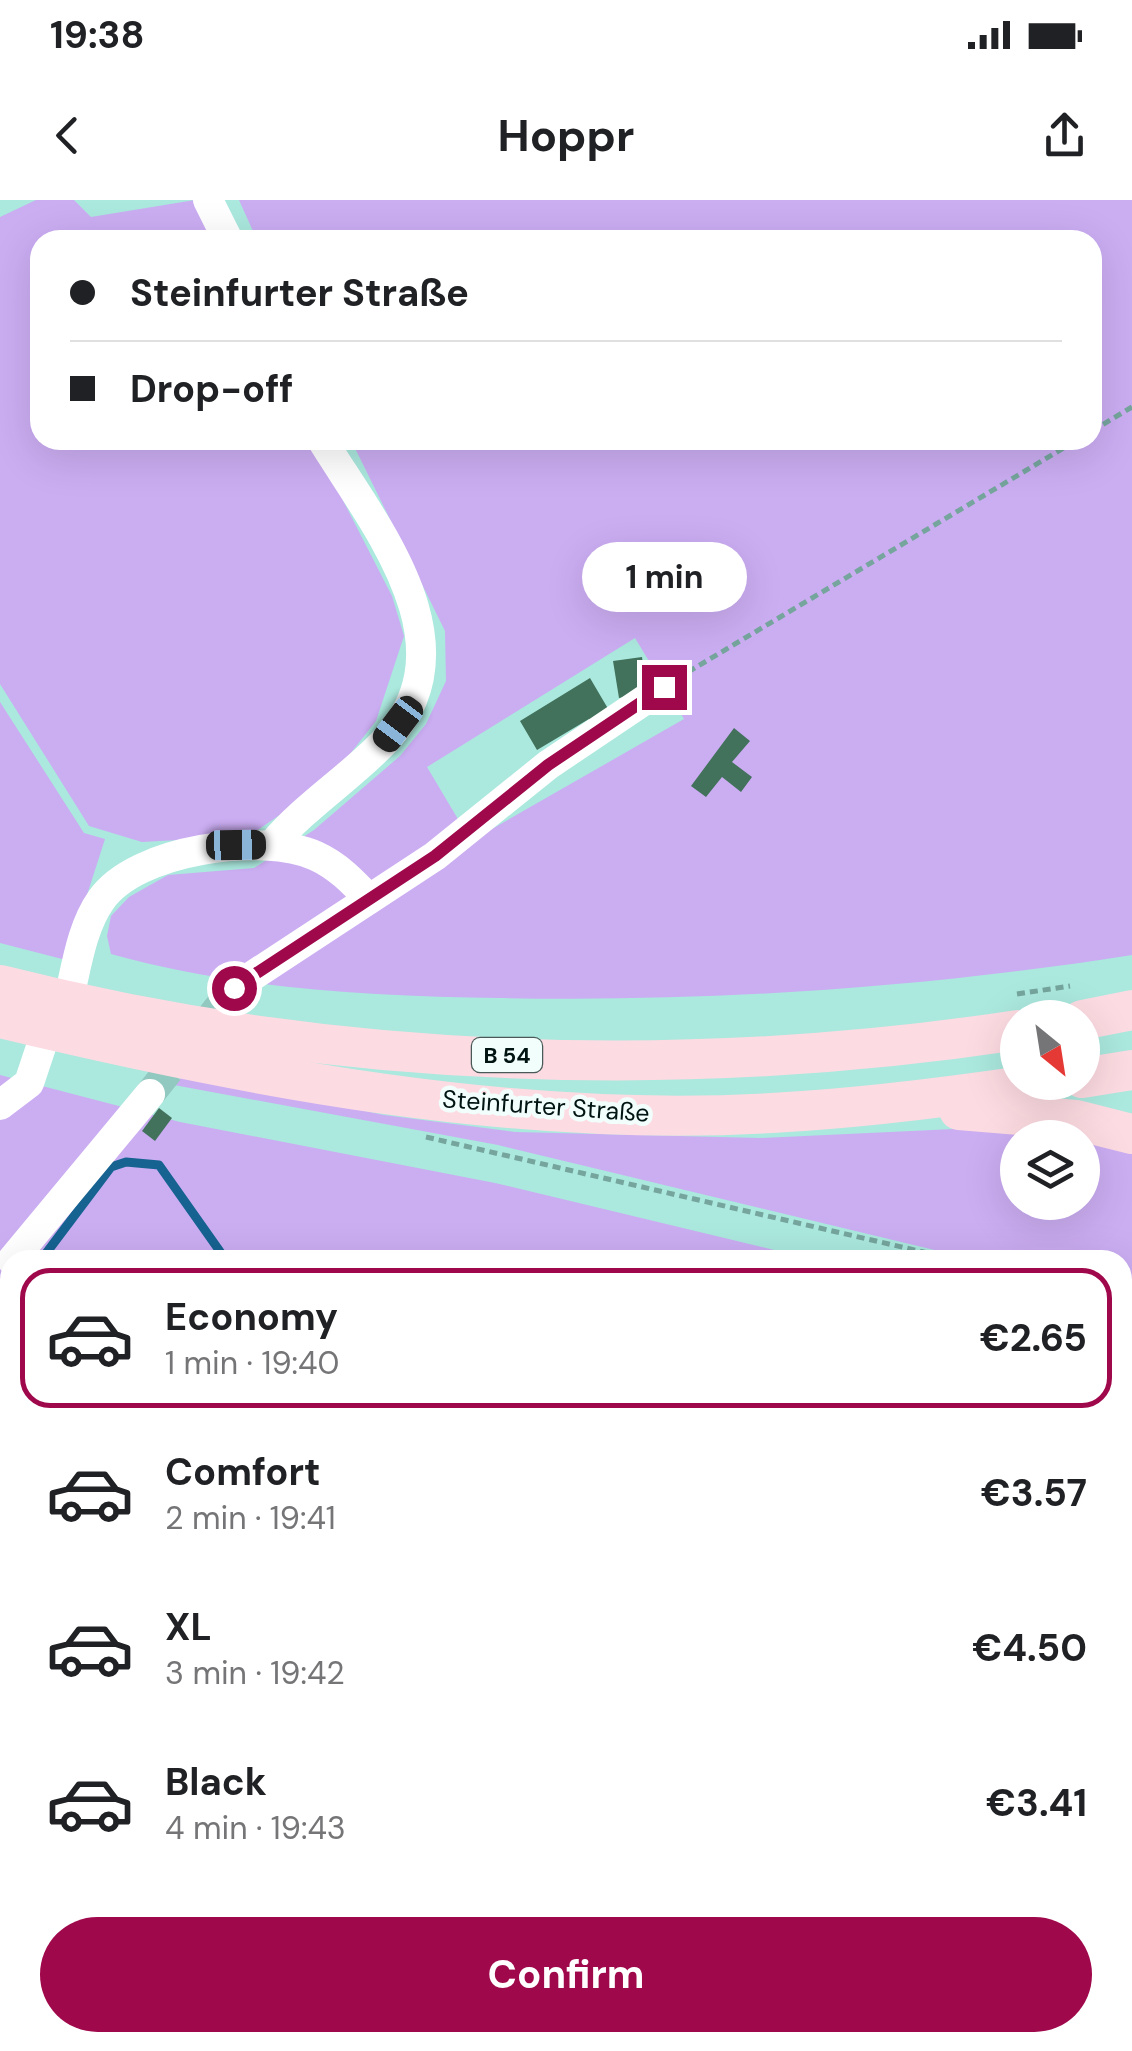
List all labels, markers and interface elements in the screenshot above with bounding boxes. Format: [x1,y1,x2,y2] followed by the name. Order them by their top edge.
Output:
[50,10,145,60] text: 19:38
[498,106,634,165] text: Hoppr
[40,108,95,163] icon: back
[1037,108,1092,163] icon: share
[130,268,469,318] text: Steinfurter Straße
[130,364,293,414] text: Drop-off
[582,542,746,612] callout: 1 min
[626,556,703,598] text: 1 min
[642,665,687,710] route end
[368,691,428,757] car
[206,829,266,861] car
[212,966,257,1011] route start
[1000,1000,1100,1100] north arrow
[1000,1000,1100,1220] map controls
[472,1038,542,1072] road number: B 54
[441,1082,651,1130] street label: Steinfurter Straße
[1000,1120,1100,1220] button: layers
[165,1292,338,1342] text: Economy
[45,1293,135,1383] icon: car
[980,1313,1087,1363] text: €2.65
[165,1342,339,1384] text: 1 min · 19:40
[165,1447,321,1497] text: Comfort
[45,1448,135,1538] icon: car
[981,1468,1087,1518] text: €3.57
[165,1497,336,1539] text: 2 min · 19:41
[165,1602,212,1652] text: XL
[45,1603,135,1693] icon: car
[972,1623,1087,1673] text: €4.50
[165,1652,345,1694] text: 3 min · 19:42
[165,1757,267,1807] text: Black
[45,1758,135,1848] icon: car
[986,1778,1087,1828] text: €3.41
[165,1807,346,1849] text: 4 min · 19:43
[40,1917,1092,2032] button: Confirm

